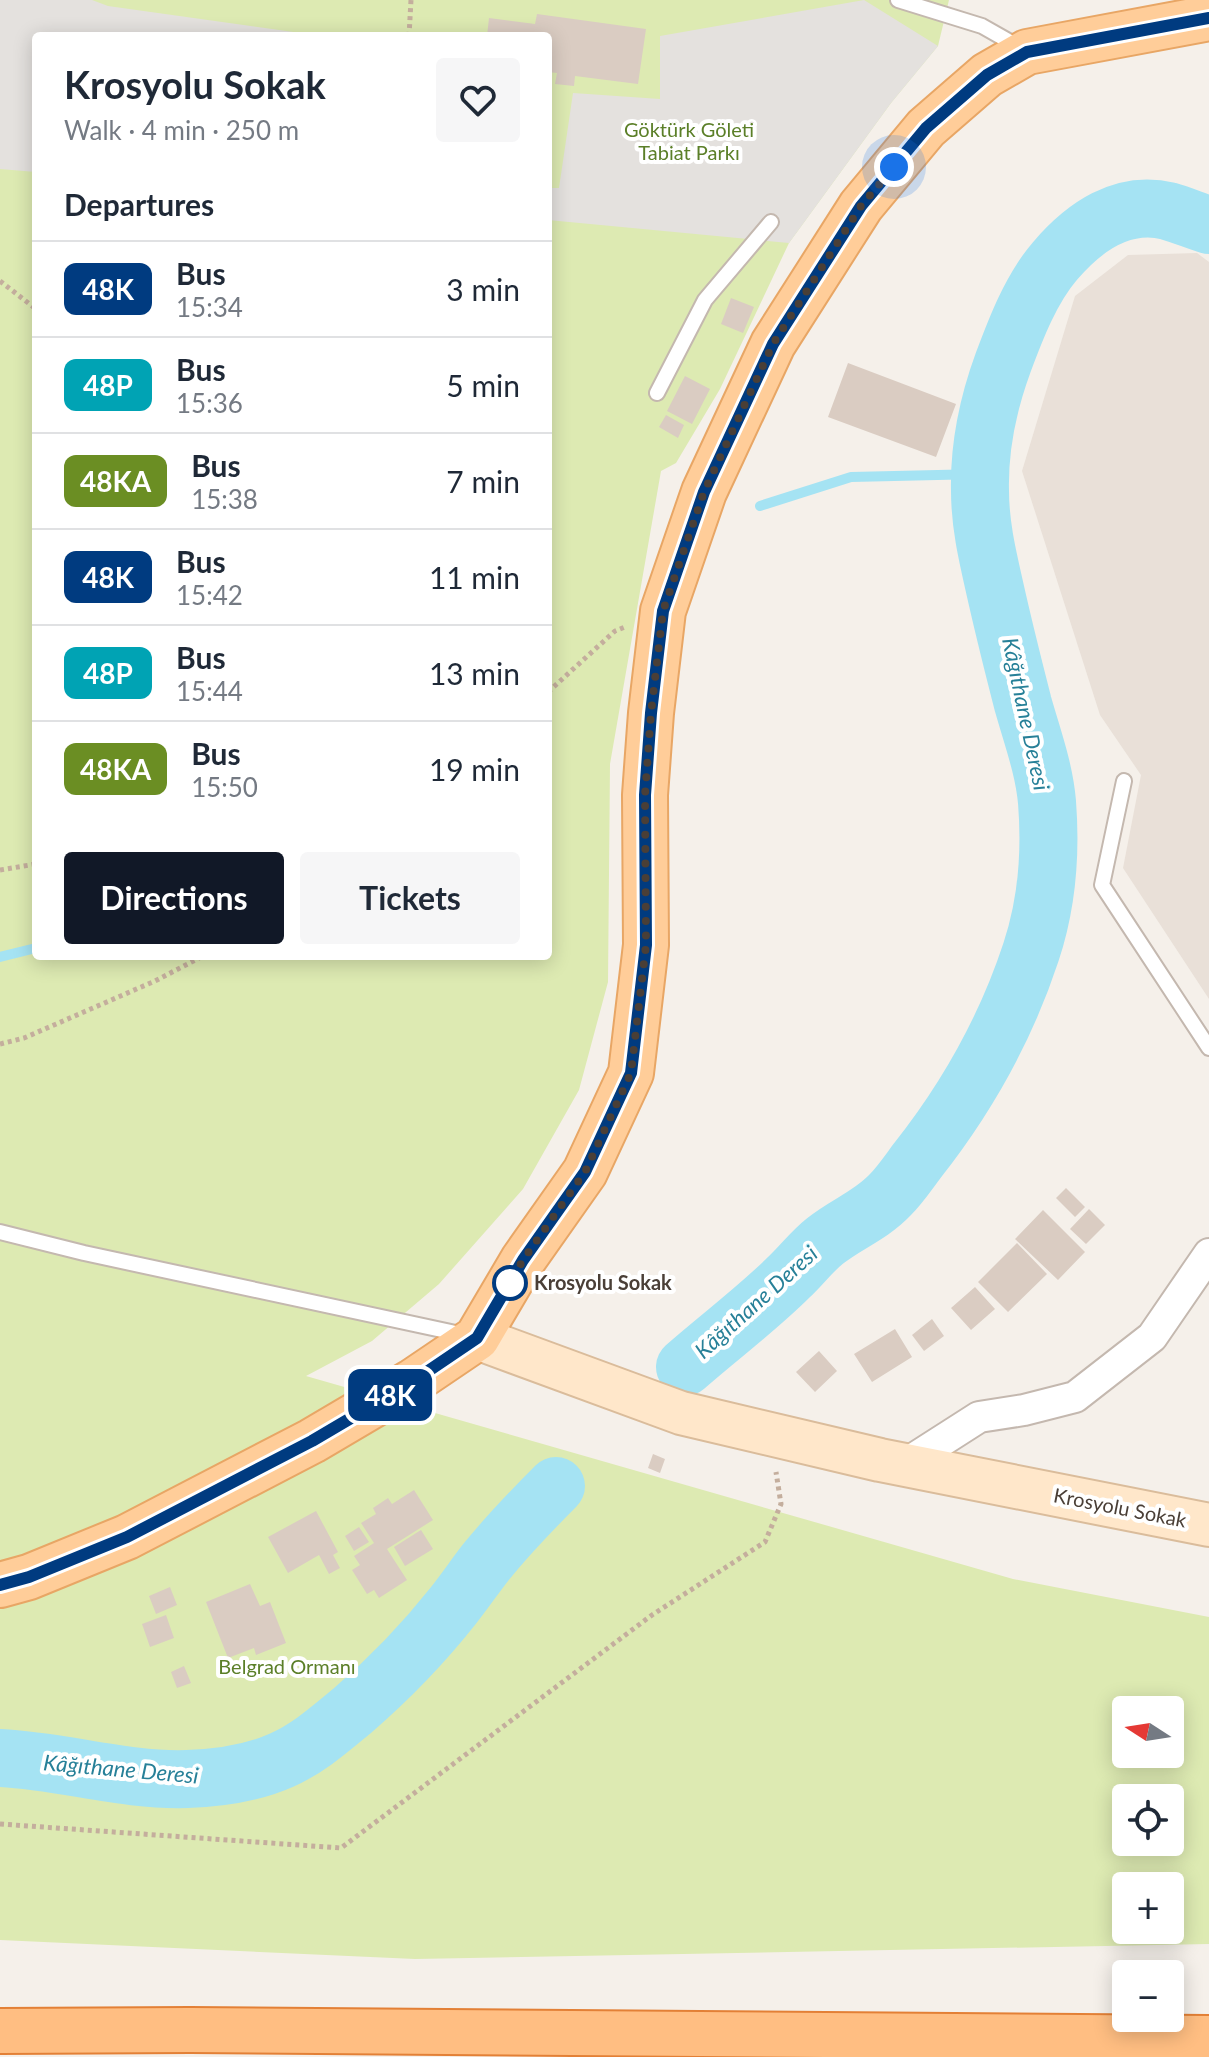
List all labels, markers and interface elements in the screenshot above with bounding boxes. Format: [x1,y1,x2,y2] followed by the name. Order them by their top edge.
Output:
[436,58,520,142] button: heart
[64,61,326,107] text: Krosyolu Sokak
[64,114,299,146] text: Walk · 4 min · 250 m
[624,117,754,164] park label: Göktürk Göleti Tabiat Parkı
[874,147,914,187] your location
[64,186,214,222] text: Departures
[176,255,226,291] text: Bus
[446,271,520,307] text: 3 min
[82,272,134,306] text: 48K
[176,291,243,323] text: 15:34
[176,351,226,387] text: Bus
[446,367,520,403] text: 5 min
[83,368,133,402] text: 48P
[176,387,243,419] text: 15:36
[191,447,241,483] text: Bus
[446,463,520,499] text: 7 min
[80,464,151,498] text: 48KA
[191,483,258,515] text: 15:38
[176,543,226,579] text: Bus
[429,559,520,595] text: 11 min
[82,560,134,594] text: 48K
[176,579,243,611] text: 15:42
[997,635,1056,793] water label: Kâğıthane Deresi
[176,639,226,675] text: Bus
[429,655,520,691] text: 13 min
[83,656,133,690] text: 48P
[176,675,243,707] text: 15:44
[191,735,241,771] text: Bus
[429,751,520,787] text: 19 min
[80,752,151,786] text: 48KA
[191,771,258,803] text: 15:50
[64,852,284,944] button: Directions
[300,852,520,944] button: Tickets
[689,1240,822,1364] water label: Kâğıthane Deresi
[493,1266,527,1300] marker: Krosyolu Sokak
[534,1270,672,1294] place label: Krosyolu Sokak
[344,1369,436,1421] line badge: 48K
[364,1378,416,1412] text: 48K
[1052,1482,1189,1532] street label: Krosyolu Sokak
[218,1654,356,1678] park label: Belgrad Ormanı
[1112,1696,1184,1768] north arrow
[1112,1696,1184,2032] map controls
[42,1748,200,1789] water label: Kâğıthane Deresi
[1112,1784,1184,1856] button: locate
[1112,1872,1184,1944] button: +
[1112,1960,1184,2032] button: −

